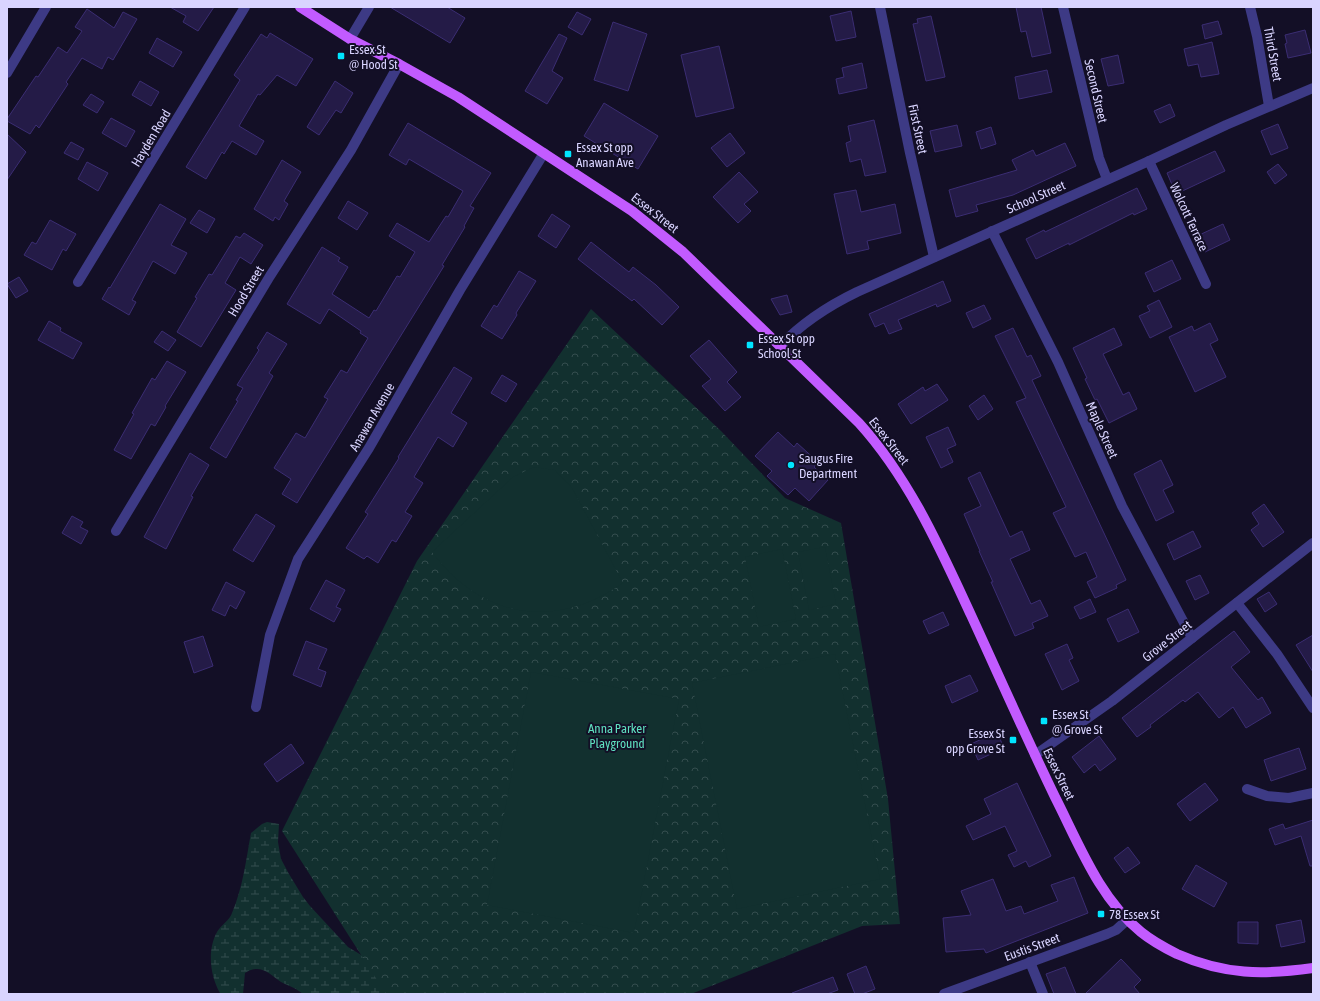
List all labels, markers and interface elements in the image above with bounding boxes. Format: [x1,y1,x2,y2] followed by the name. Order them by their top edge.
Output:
[1261,26,1285,83] street label: Third Street
[349,42,398,72] place label: Essex St @ Hood St
[336,51,346,61] marker: Essex St @ Hood St
[1081,58,1111,125] street label: Second Street
[905,103,931,156] street label: First Street
[128,107,174,169] street label: Hayden Road
[576,140,634,170] place label: Essex St opp Anawan Ave
[563,149,573,159] marker: Essex St opp Anawan Ave
[1004,177,1068,217] street label: School Street
[1167,180,1211,254] street label: Wolcott Terrace
[628,190,682,236] street label: Essex Street
[225,263,267,319] street label: Hood Street
[758,331,815,361] place label: Essex St opp School St
[745,340,755,350] marker: Essex St opp School St
[346,380,398,454] street label: Anawan Avenue
[1083,399,1121,461] street label: Maple Street
[866,414,912,468] street label: Essex Street
[799,451,857,481] place label: Saugus Fire Department
[786,460,796,470] marker: Saugus Fire Department
[1139,617,1195,665] street label: Grove Street
[1052,707,1103,737] place label: Essex St @ Grove St
[1039,716,1049,726] marker: Essex St @ Grove St
[588,721,646,751] park label: Anna Parker Playground
[946,726,1005,756] place label: Essex St opp Grove St
[1008,735,1018,745] marker: Essex St opp Grove St
[1040,746,1078,803] street label: Essex Street
[1109,907,1160,922] place label: 78 Essex St
[1096,909,1106,919] marker: 78 Essex St
[1002,930,1062,964] street label: Eustis Street

